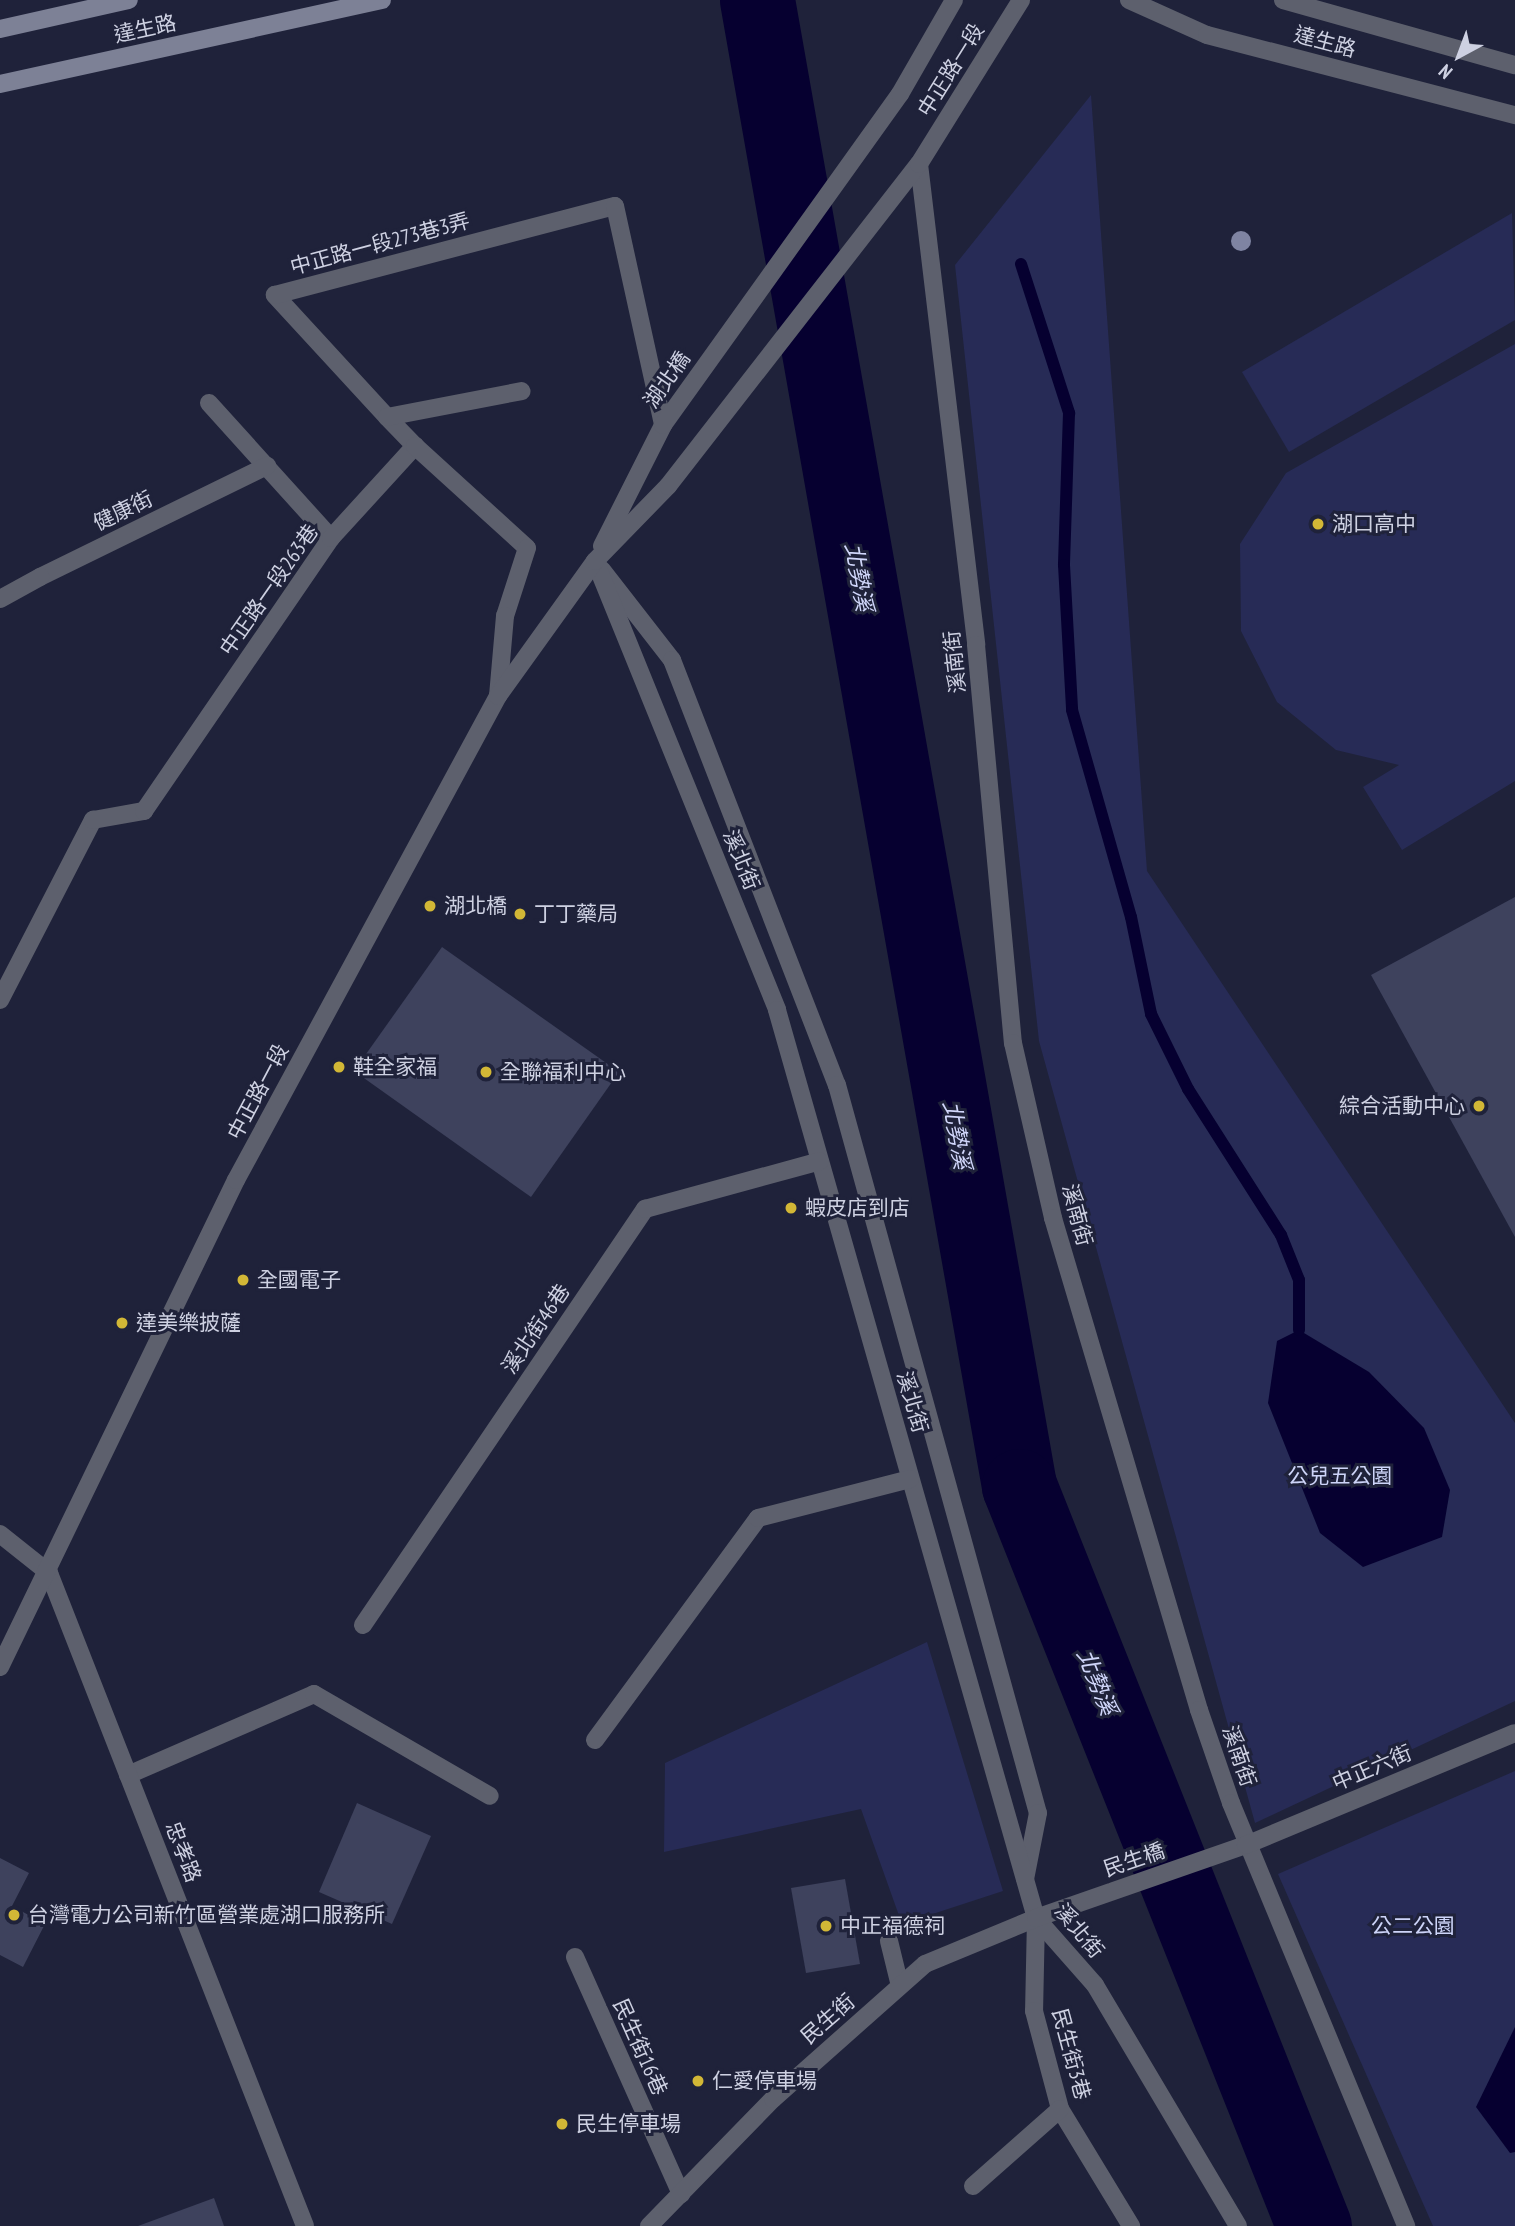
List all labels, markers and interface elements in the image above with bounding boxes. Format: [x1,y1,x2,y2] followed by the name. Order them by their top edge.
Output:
[112,10,178,48] street label: 達生路
[912,19,990,121] street label: 中正路一段
[1424,21,1494,91] north arrow
[1291,22,1359,62] street label: 達生路
[1433,59,1457,84] text: N
[287,208,473,280] street label: 中正路一段273巷3弄
[639,347,695,413] street label: 湖北橋
[89,486,157,536] street label: 健康街
[1332,511,1416,537] place label: 湖口高中
[1310,516,1326,532] marker: 湖口高中
[214,520,324,660] street label: 中正路一段263巷
[839,541,879,613] water label: 北勢溪
[939,629,971,695] street label: 溪南街
[718,826,764,894] street label: 溪北街
[444,893,507,919] place label: 湖北橋
[422,898,438,914] marker: 湖北橋
[534,901,618,927] place label: 丁丁藥局
[512,906,528,922] marker: 丁丁藥局
[222,1040,294,1144] street label: 中正路一段
[353,1054,437,1080] place label: 鞋全家福
[331,1059,347,1075] marker: 鞋全家福
[500,1059,626,1085] place label: 全聯福利中心
[478,1064,494,1080] marker: 全聯福利中心
[1339,1093,1465,1119] place label: 綜合活動中心
[1471,1098,1487,1114] marker: 綜合活動中心
[937,1099,977,1171] water label: 北勢溪
[1057,1181,1097,1249] street label: 溪南街
[805,1195,910,1221] place label: 蝦皮店到店
[783,1200,799,1216] marker: 蝦皮店到店
[257,1267,341,1293] place label: 全國電子
[235,1272,251,1288] marker: 全國電子
[497,1279,575,1379] street label: 溪北街46巷
[136,1310,241,1336] place label: 達美樂披薩
[114,1315,130,1331] marker: 達美樂披薩
[891,1368,933,1436] street label: 溪北街
[1288,1463,1392,1489] park label: 公兒五公園
[1071,1645,1123,1719] water label: 北勢溪
[1217,1722,1261,1790] street label: 溪南街
[1328,1740,1416,1796] street label: 中正六街
[160,1818,206,1886] street label: 忠孝路
[1100,1838,1168,1882] street label: 民生橋
[1049,1899,1109,1963] street label: 溪北街
[28,1902,385,1928] place label: 台灣電力公司新竹區營業處湖口服務所
[6,1907,22,1923] marker: 台灣電力公司新竹區營業處湖口服務所
[840,1913,945,1939] place label: 中正福德祠
[1371,1913,1455,1939] park label: 公二公園
[818,1918,834,1934] marker: 中正福德祠
[796,1989,860,2049] street label: 民生街
[608,1995,672,2099] street label: 民生街16巷
[1047,2006,1095,2102] street label: 民生街3巷
[712,2068,817,2094] place label: 仁愛停車場
[690,2073,706,2089] marker: 仁愛停車場
[576,2111,681,2137] place label: 民生停車場
[554,2116,570,2132] marker: 民生停車場

